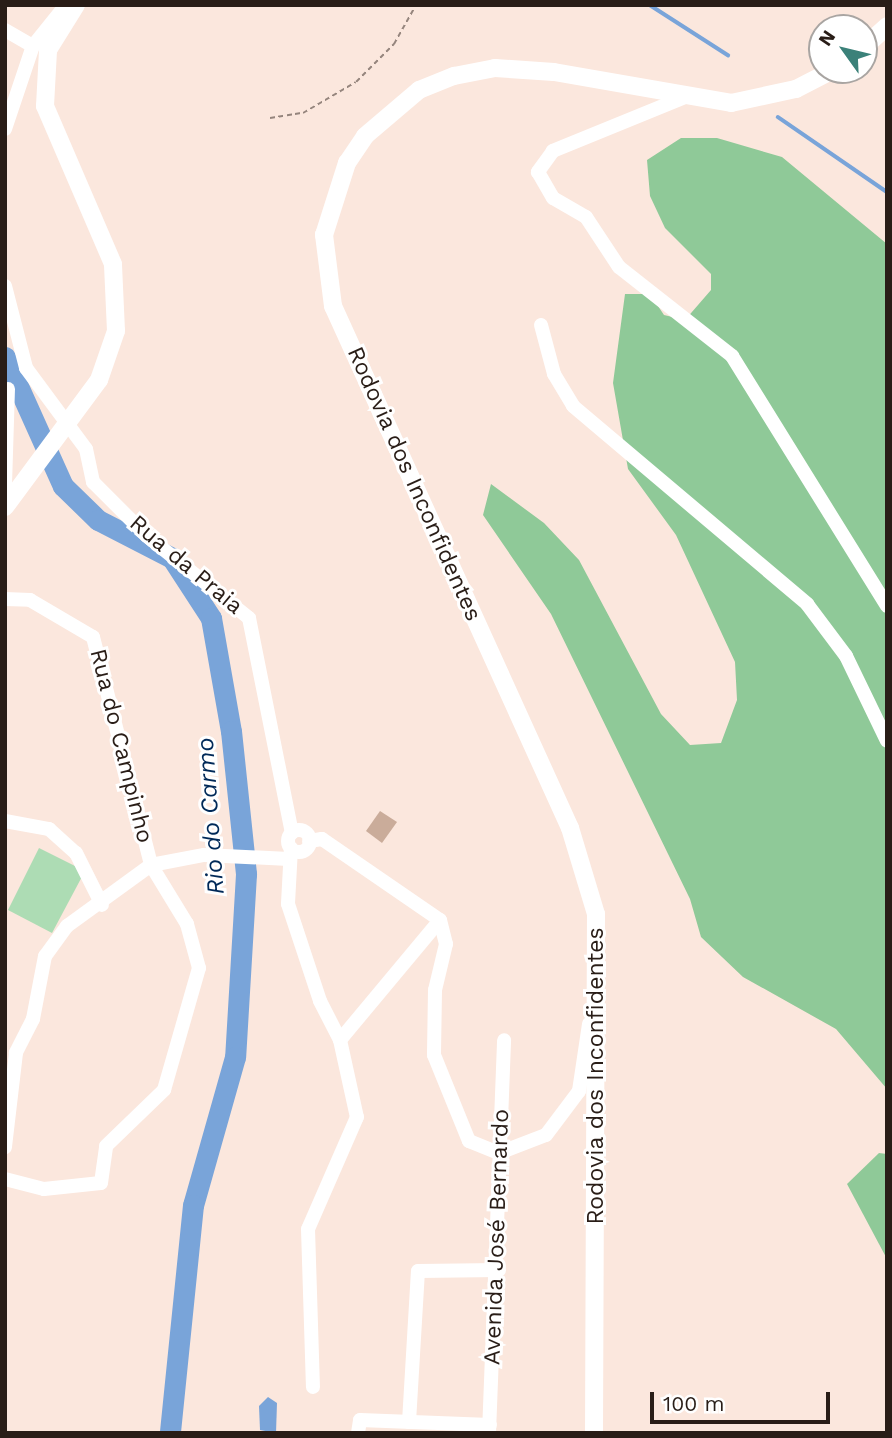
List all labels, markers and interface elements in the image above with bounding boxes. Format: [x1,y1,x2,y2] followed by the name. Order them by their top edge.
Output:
[808,14,878,84] north arrow
[813,26,840,50] text: N
[341,342,487,626] street label: Rodovia dos Inconfidentes
[123,509,249,621] street label: Rua da Praia
[83,646,159,846] street label: Rua do Campinho
[191,736,231,896] water label: Rio do Carmo
[582,927,610,1225] street label: Rodovia dos Inconfidentes
[479,1108,515,1366] street label: Avenida José Bernardo
[654,1378,834,1422] scale bar
[663,1391,725,1416] text: 100 m

